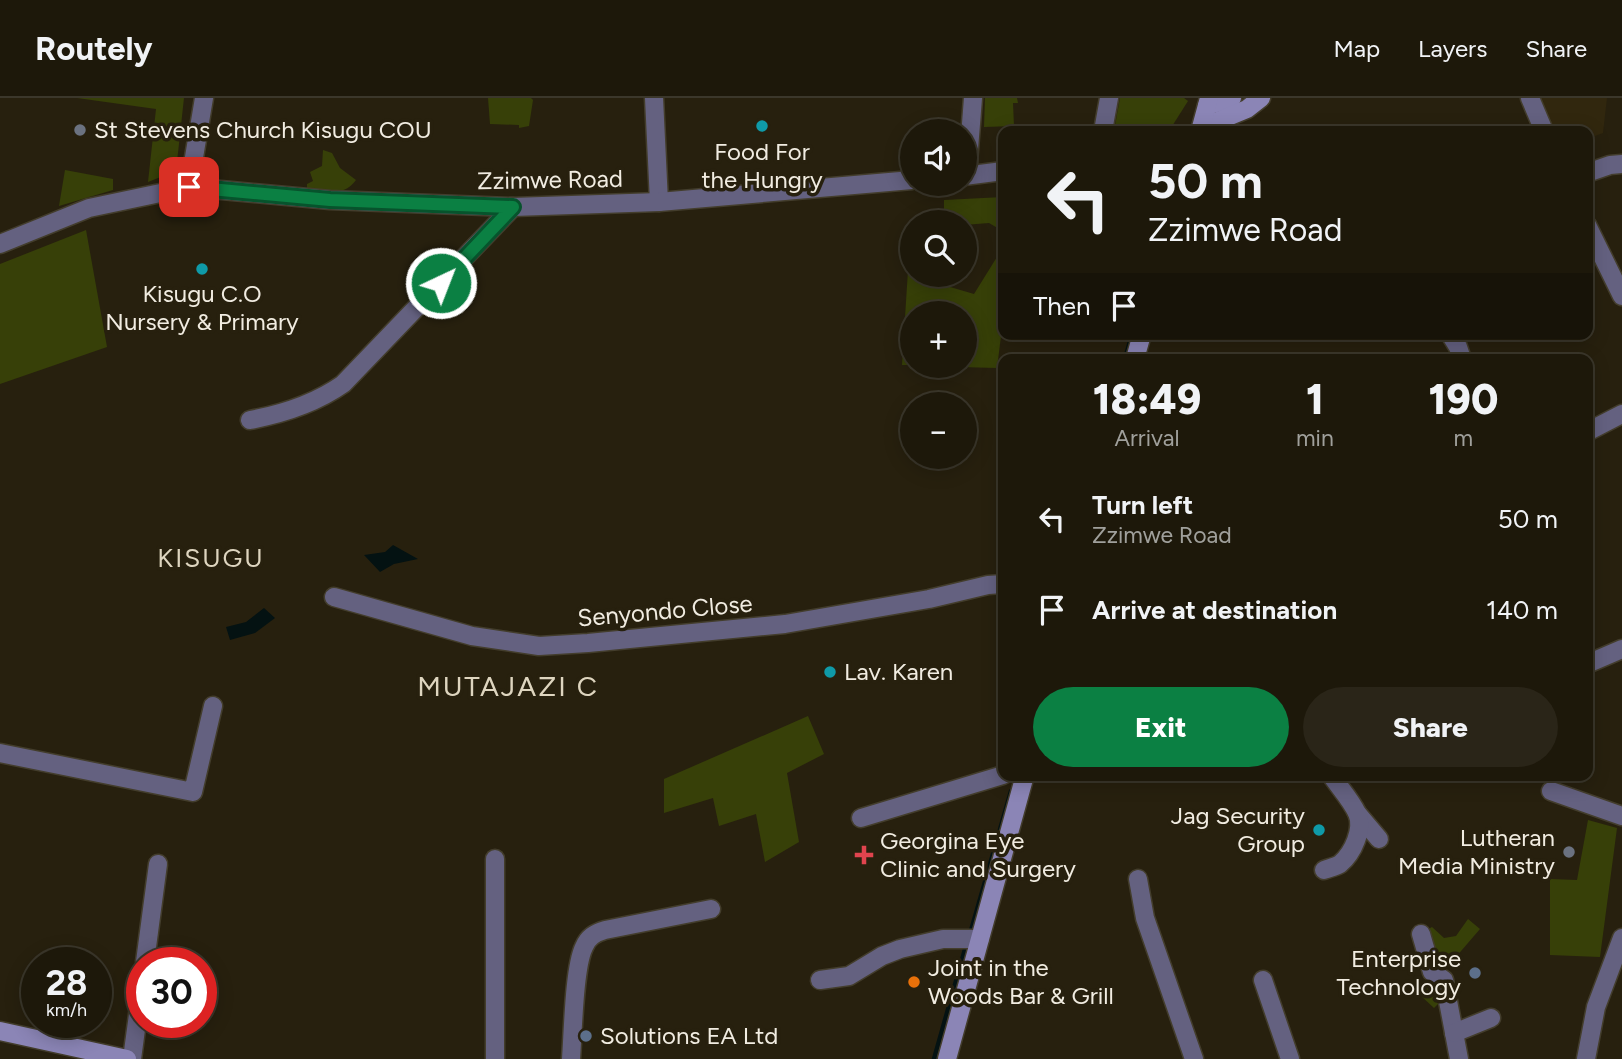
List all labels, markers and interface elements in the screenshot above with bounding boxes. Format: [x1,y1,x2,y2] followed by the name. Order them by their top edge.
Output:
[35,29,153,68] text: Routely
[1333,34,1380,63] text: Map
[1418,34,1487,63] text: Layers
[1525,34,1587,63] text: Share
[94,115,432,144] place label: St Stevens Church Kisugu COU
[754,118,770,134] marker: Food For the Hungry
[900,119,977,469] map controls
[900,119,977,196] button: sound
[72,122,88,138] marker: St Stevens Church Kisugu COU
[701,137,823,194] place label: Food For the Hungry
[1148,151,1263,210] text: 50 m
[1033,154,1124,245] icon: left
[159,157,219,217] pin
[477,164,623,195] street label: Zzimwe Road
[170,168,208,206] icon: arrive
[900,210,977,287] button: search
[1148,211,1342,249] text: Zzimwe Road
[404,246,478,320] position arrow
[194,261,210,277] marker: Kisugu C.O Nursery & Primary
[105,279,299,336] place label: Kisugu C.O Nursery & Primary
[1105,287,1143,325] icon: arrive
[1033,290,1091,322] text: Then
[900,301,977,378] button: +
[1093,374,1201,425] text: 18:49
[1306,374,1324,425] text: 1
[1428,374,1498,425] text: 190
[900,392,977,469] button: −
[1115,424,1179,452] text: Arrival
[1296,424,1334,452] text: min
[1454,424,1473,452] text: m
[1092,489,1193,521] text: Turn left
[1033,500,1071,538] icon: left
[1498,503,1558,535] text: 50 m
[1092,521,1232,549] text: Zzimwe Road
[157,542,265,574] district label: KISUGU
[576,588,754,633] street label: Senyondo Close
[1033,591,1071,629] icon: arrive
[1092,594,1337,626] text: Arrive at destination
[1486,594,1558,626] text: 140 m
[844,657,953,686] place label: Lav. Karen
[822,664,838,680] marker: Lav. Karen
[417,669,599,703] district label: MUTAJAZI C
[1033,687,1289,767] button: Exit
[1303,687,1558,767] button: Share
[1171,801,1305,858] place label: Jag Security Group
[1311,822,1327,838] marker: Jag Security Group
[1398,823,1555,880] place label: Lutheran Media Ministry
[880,826,1076,883] place label: Georgina Eye Clinic and Surgery
[1561,844,1577,860] marker: Lutheran Media Ministry
[854,845,874,865] marker: Georgina Eye Clinic and Surgery
[1337,944,1461,1001] place label: Enterprise Technology
[126,947,217,1038] speed limit sign: 30
[928,953,1114,1010] place label: Joint in the Woods Bar & Grill
[46,962,87,1004] text: 28
[1467,965,1483,981] marker: Enterprise Technology
[906,974,922,990] marker: Joint in the Woods Bar & Grill
[46,999,87,1021] text: km/h
[600,1021,778,1050] place label: Solutions EA Ltd
[578,1028,594,1044] marker: Solutions EA Ltd

